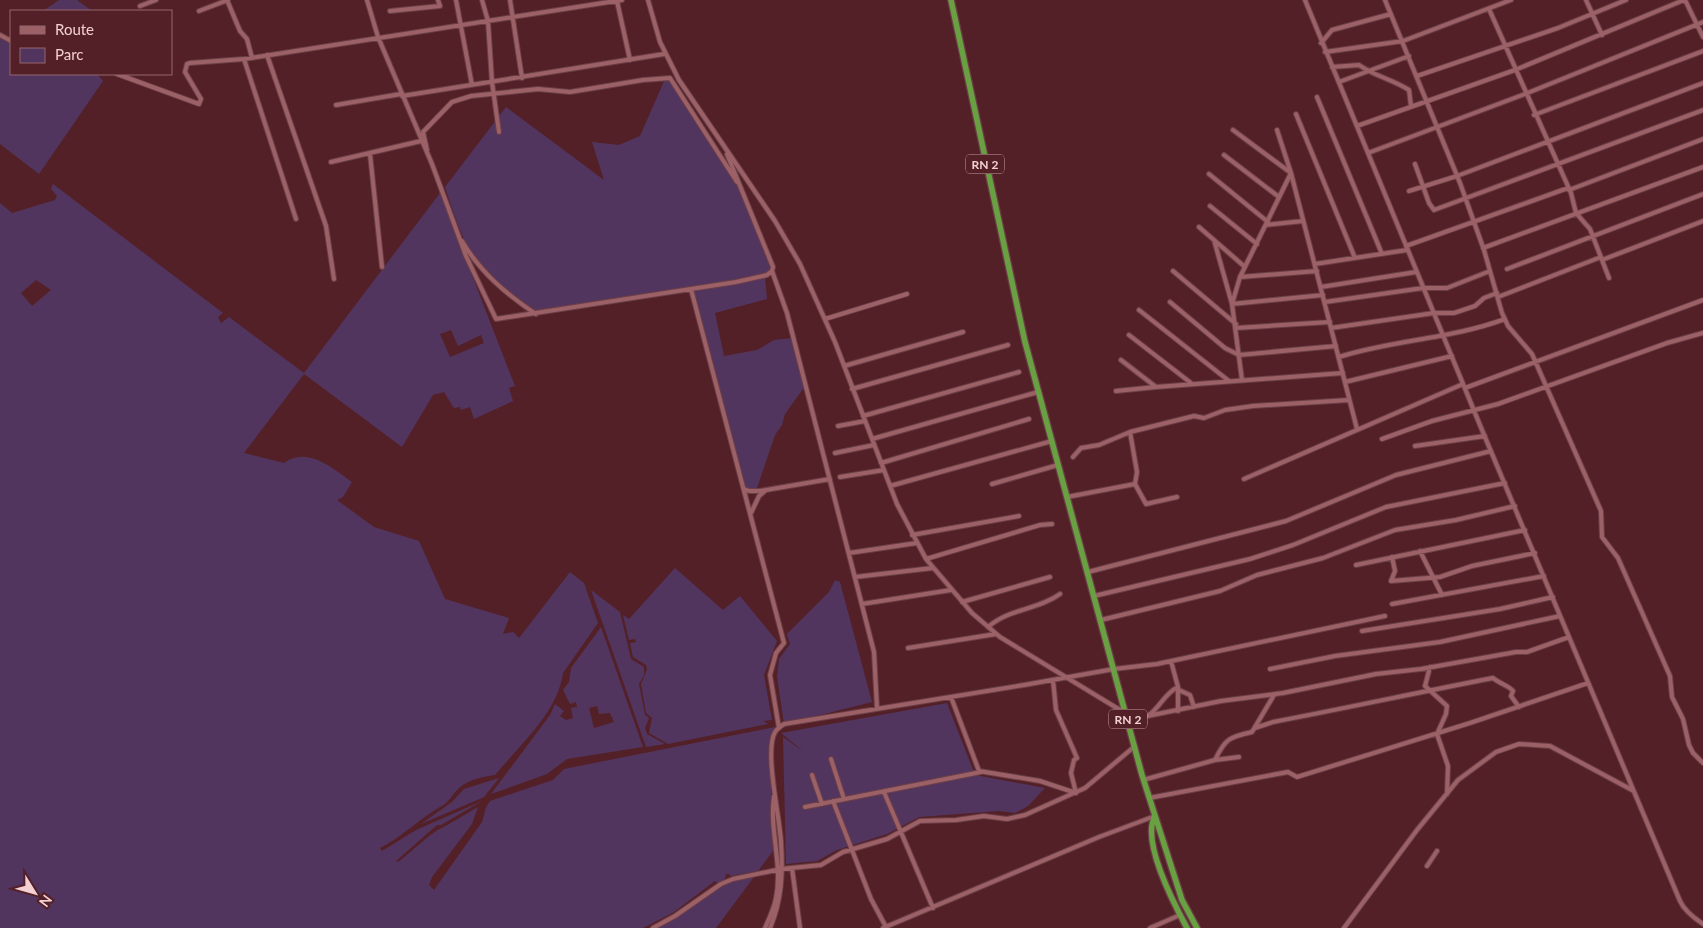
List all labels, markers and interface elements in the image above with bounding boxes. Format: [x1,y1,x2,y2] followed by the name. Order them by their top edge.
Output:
[10,10,172,75] legend
[55,20,94,38] text: Route
[55,45,84,63] text: Parc
[966,154,1004,173] road number: RN 2
[1109,710,1147,729] road number: RN 2
[10,868,60,918] north arrow
[36,892,56,911] text: N

